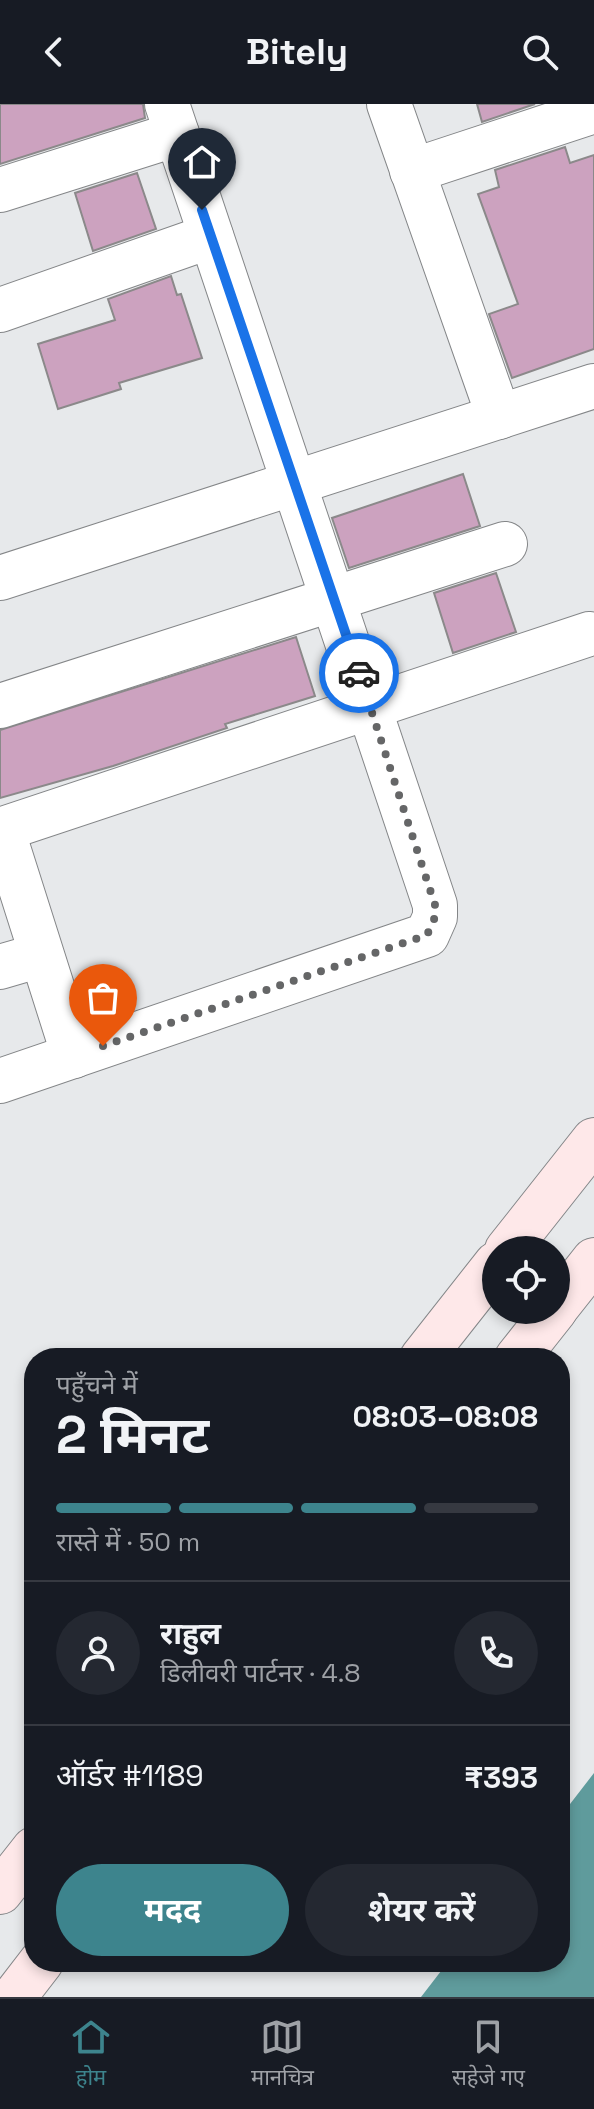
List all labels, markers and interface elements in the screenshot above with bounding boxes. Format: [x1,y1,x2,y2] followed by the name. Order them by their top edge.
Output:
[246,29,348,75] text: Bitely
[32,30,76,74] icon: back
[518,30,562,74] icon: search
[168,128,236,210] pin
[180,140,224,184] icon: home
[319,633,399,713] courier
[337,651,381,695] icon: car
[69,964,137,1046] pin
[81,976,125,1020] icon: bag
[482,1236,570,1324] map controls
[482,1236,570,1324] button: locate
[56,1368,138,1402] text: पहुँचने में
[353,1397,538,1436] text: 08:03–08:08
[56,1402,209,1468] text: 2 मिनट
[56,1525,200,1559] text: रास्ते में · 50 m
[56,1611,140,1695] button: person
[454,1611,538,1695] button: phone
[160,1614,221,1653] text: राहुल
[160,1656,360,1690] text: डिलीवरी पार्टनर · 4.8
[56,1756,204,1795] text: ऑर्डर #1189
[464,1758,538,1797] text: ₹393
[56,1864,289,1956] button: मदद
[305,1864,538,1956] button: शेयर करें
[69,2015,113,2094] tab: होम
[251,2015,314,2094] tab: मानचित्र
[452,2015,525,2094] tab: सहेजे गए

